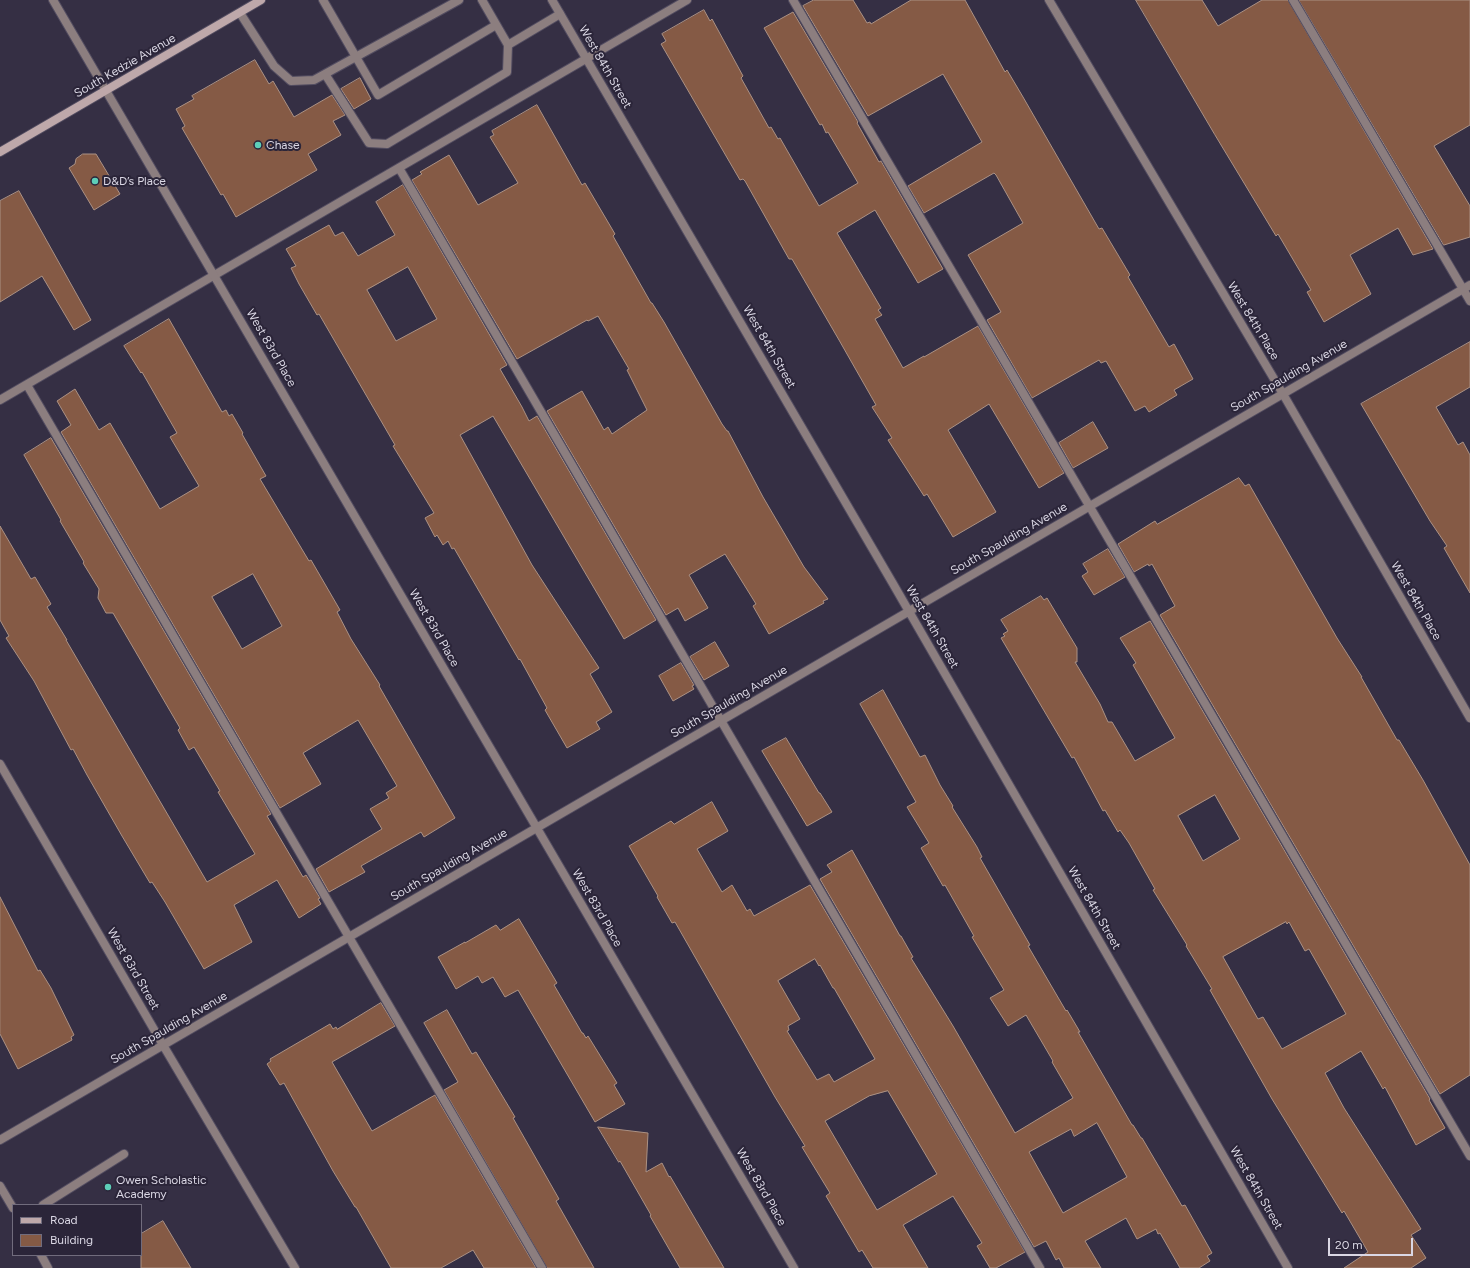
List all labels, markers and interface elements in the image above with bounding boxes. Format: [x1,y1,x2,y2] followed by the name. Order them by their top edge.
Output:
[575,23,635,111] street label: West 84th Street
[72,31,178,101] street label: South Kedzie Avenue
[266,138,300,152] place label: Chase
[253,140,263,150] marker: Chase
[103,174,166,188] place label: D&D’s Place
[90,176,100,186] marker: D&D’s Place
[1224,279,1282,363] street label: West 84th Place
[739,303,799,391] street label: West 84th Street
[243,307,299,389] street label: West 83rd Place
[1228,337,1350,415] street label: South Spaulding Avenue
[948,500,1070,578] street label: South Spaulding Avenue
[1388,559,1444,643] street label: West 84th Place
[902,583,962,671] street label: West 84th Street
[406,587,462,669] street label: West 83rd Place
[668,663,790,741] street label: South Spaulding Avenue
[388,826,510,904] street label: South Spaulding Avenue
[1064,864,1124,952] street label: West 84th Street
[569,867,625,949] street label: West 83rd Place
[104,925,162,1013] street label: West 83rd Street
[108,989,230,1067] street label: South Spaulding Avenue
[1226,1144,1286,1232] street label: West 84th Street
[733,1146,789,1228] street label: West 83rd Place
[116,1173,206,1201] place label: Owen Scholastic Academy
[103,1182,113,1192] marker: Owen Scholastic Academy
[12,1204,142,1256] legend
[50,1213,78,1227] text: Road
[1330,1230,1415,1256] scale bar
[50,1233,93,1247] text: Building
[1335,1238,1363,1252] text: 20 m

